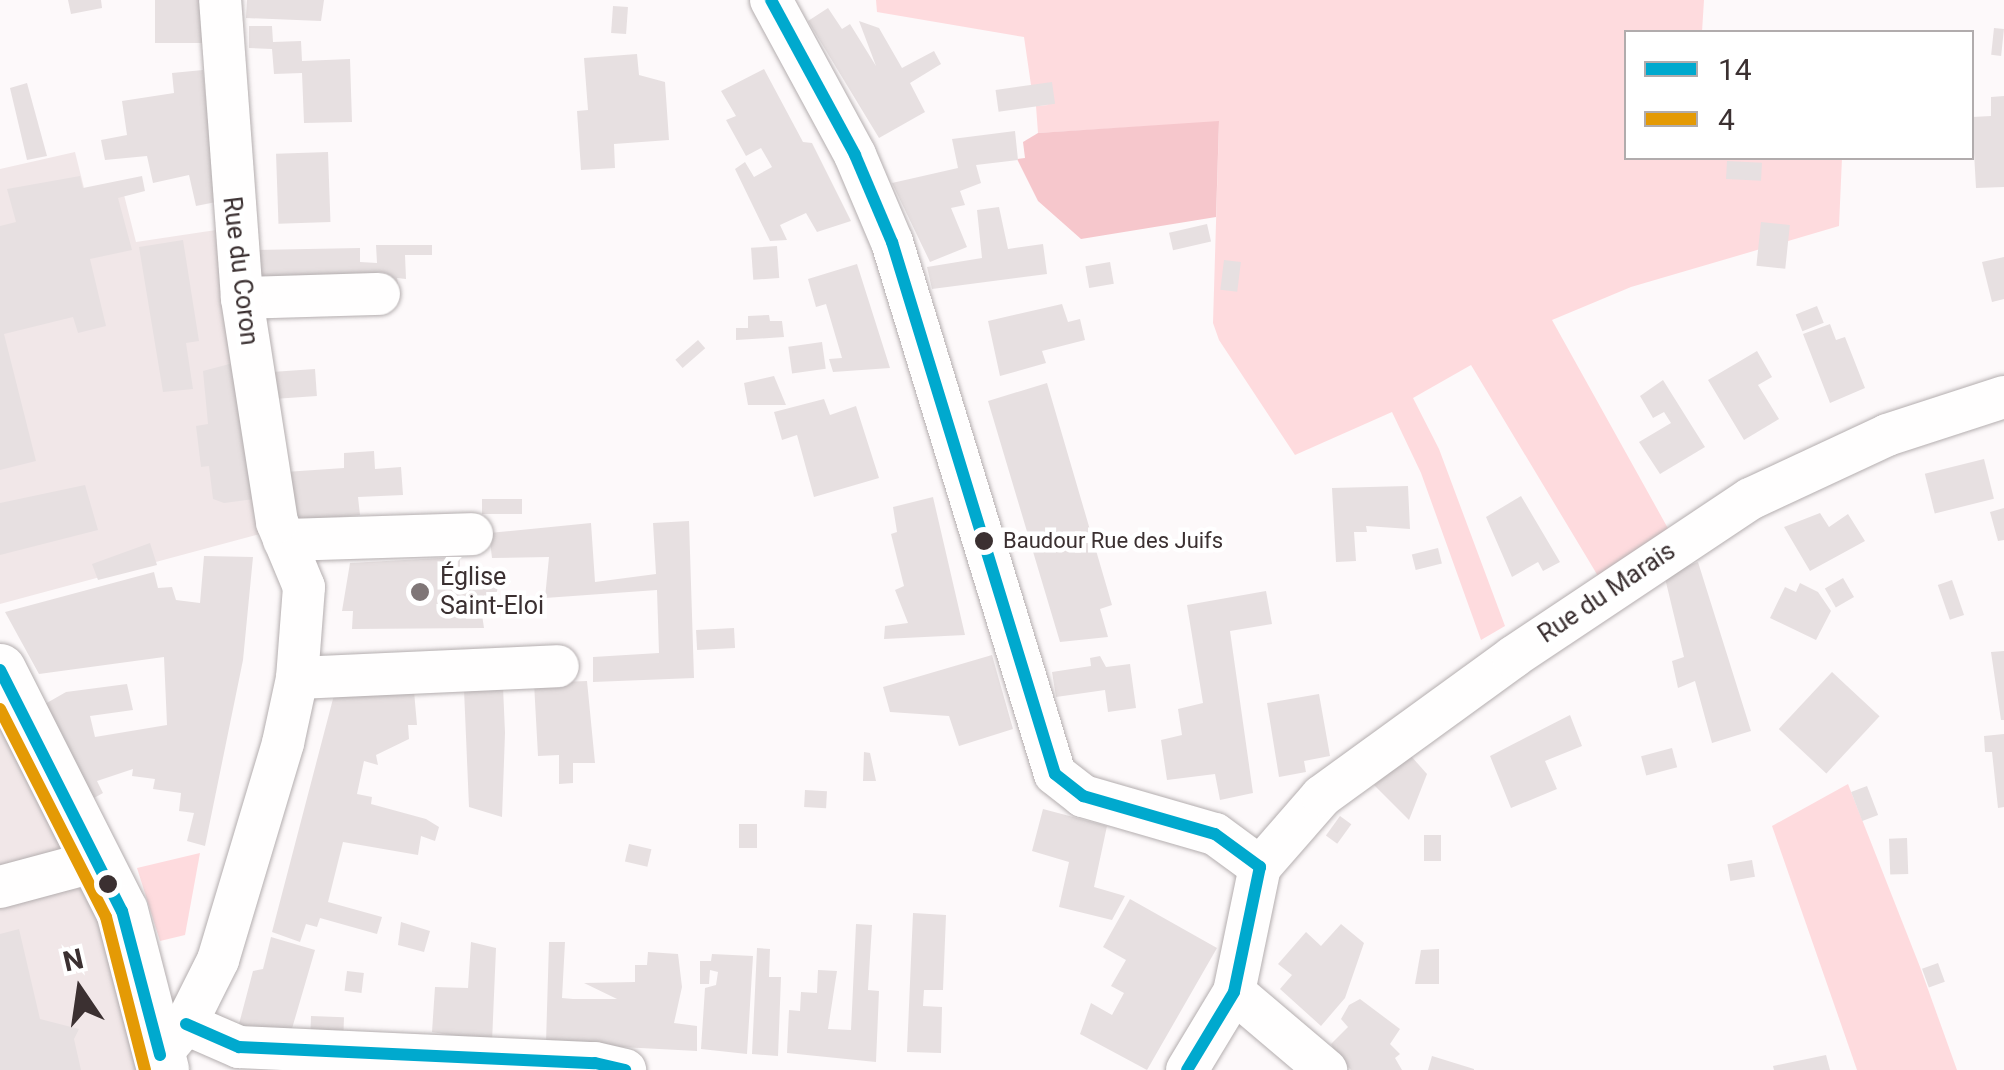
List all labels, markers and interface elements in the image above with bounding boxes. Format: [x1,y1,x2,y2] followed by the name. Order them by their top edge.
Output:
[1624,30,1974,160] legend
[1718,52,1752,87] text: 14
[1718,102,1735,137] text: 4
[216,195,264,347] street label: Rue du Coron
[1003,528,1223,554] place label: Baudour Rue des Juifs
[974,531,994,551] marker: Baudour Rue des Juifs
[1533,536,1681,650] street label: Rue du Marais
[440,563,544,622] place label: Église Saint-Eloi
[409,581,431,603] marker: Église Saint-Eloi
[98,874,118,894] unlabelled marker
[30,940,130,1040] north arrow
[60,942,86,979] text: N

